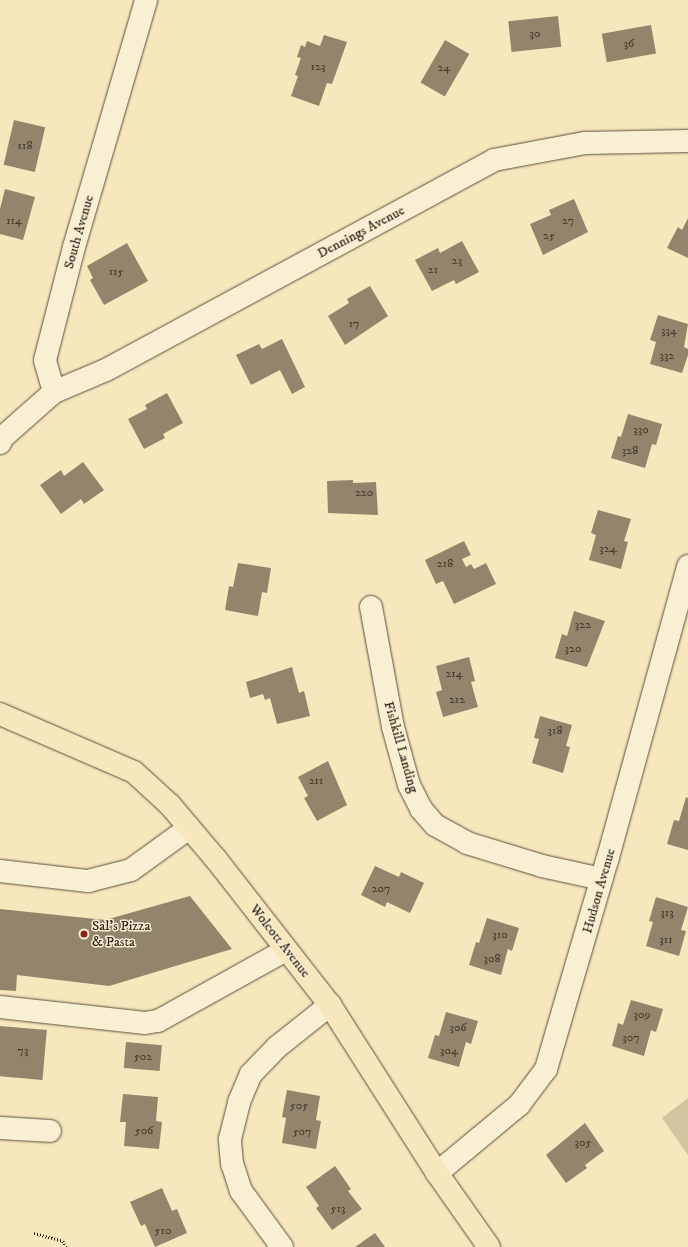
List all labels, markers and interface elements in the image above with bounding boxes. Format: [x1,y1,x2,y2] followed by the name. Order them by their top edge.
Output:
[530,27,540,41] house number: 30
[624,37,634,51] house number: 36
[311,60,325,74] house number: 123
[438,61,450,75] house number: 24
[18,139,32,153] house number: 118
[60,193,98,271] street label: South Avenue
[314,202,408,262] street label: Dennings Avenue
[6,214,22,228] house number: 114
[562,214,574,228] house number: 27
[543,229,555,243] house number: 25
[452,254,462,268] house number: 23
[428,263,438,277] house number: 21
[109,265,123,279] house number: 115
[349,317,359,331] house number: 17
[661,324,677,338] house number: 334
[660,349,674,363] house number: 332
[633,423,649,437] house number: 330
[622,444,638,458] house number: 328
[355,486,373,500] house number: 220
[599,542,617,556] house number: 324
[437,557,453,571] house number: 218
[575,618,591,632] house number: 322
[565,642,581,656] house number: 320
[445,667,463,681] house number: 214
[449,693,465,707] house number: 212
[380,699,422,795] street label: Fishkill Landing
[548,724,562,738] house number: 318
[309,774,323,788] house number: 211
[579,847,619,935] street label: Hudson Avenue
[372,882,390,896] house number: 207
[246,901,314,981] street label: Wolcott Avenue
[660,906,674,920] house number: 313
[92,918,150,950] place label: Sal’s Pizza & Pasta
[492,928,508,942] house number: 310
[79,929,89,939] marker: Sal’s Pizza & Pasta
[659,933,673,947] house number: 311
[484,952,500,966] house number: 308
[634,1008,650,1022] house number: 309
[449,1021,467,1035] house number: 306
[622,1031,640,1045] house number: 307
[18,1044,28,1058] house number: 73
[440,1044,458,1058] house number: 304
[134,1050,152,1064] house number: 502
[290,1099,308,1113] house number: 505
[135,1124,153,1138] house number: 506
[293,1125,311,1139] house number: 507
[575,1136,591,1150] house number: 305
[331,1202,345,1216] house number: 513
[155,1224,171,1238] house number: 510

